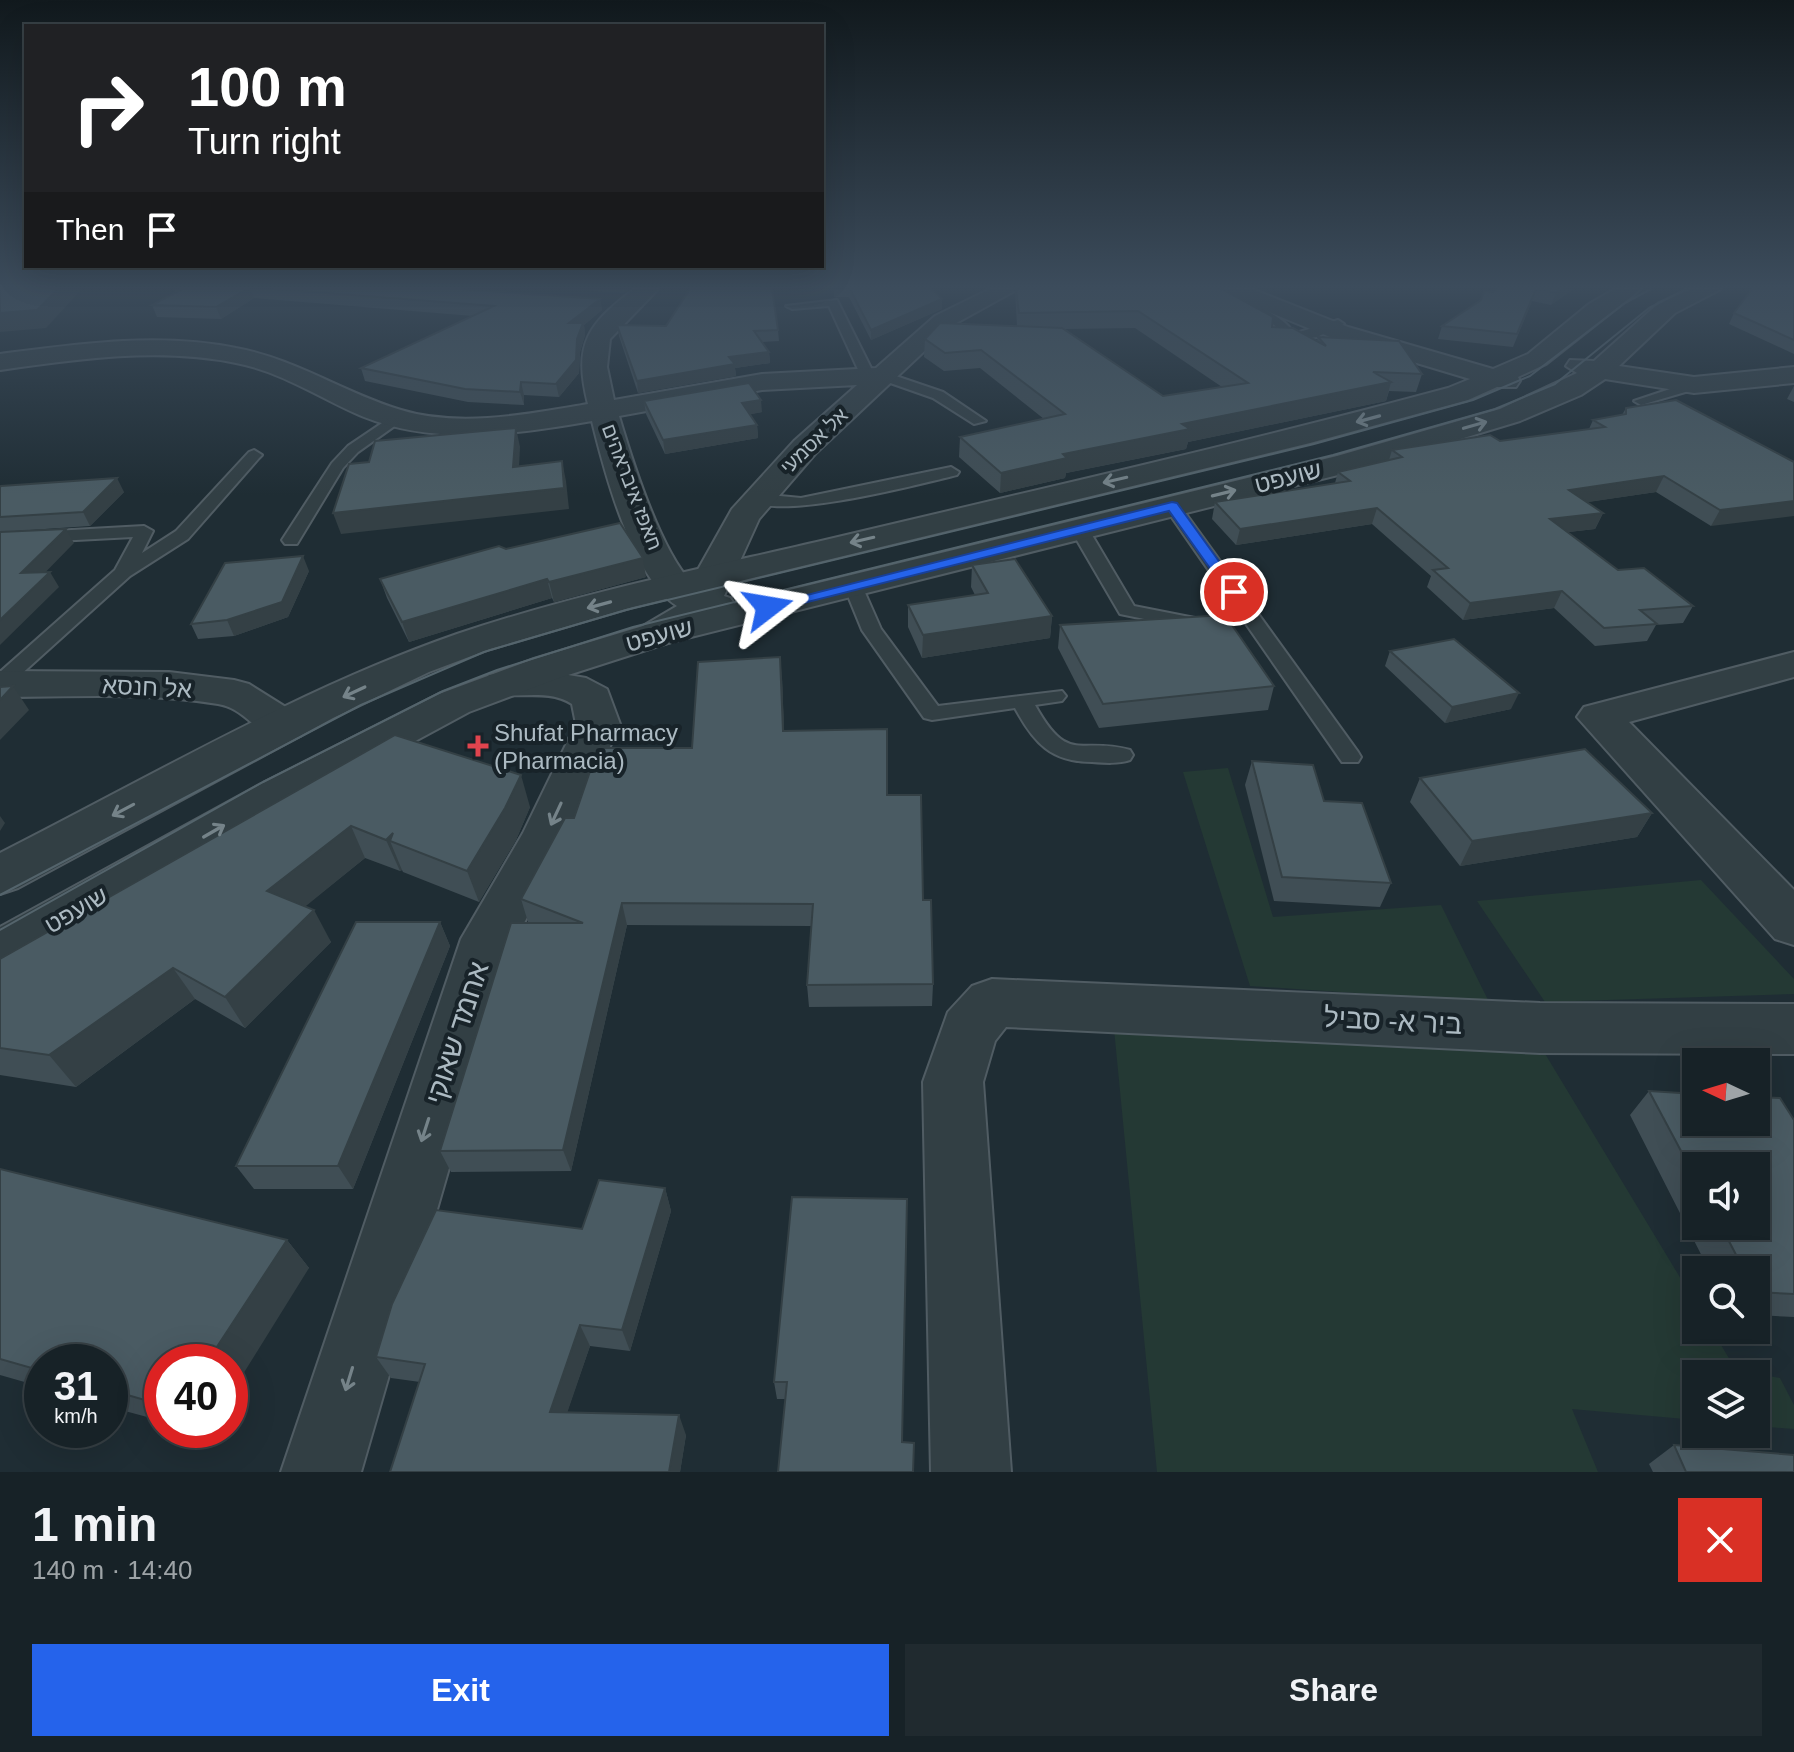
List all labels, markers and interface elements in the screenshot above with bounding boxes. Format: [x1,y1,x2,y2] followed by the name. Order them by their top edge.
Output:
[188,55,347,118] text: 100 m
[56,56,160,160] icon: right
[188,121,341,162] text: Turn right
[140,208,184,252] icon: arrive
[56,213,124,246] text: Then
[776,404,852,478] street label: אל אסמעי
[1355,412,1381,427] one-way arrow
[1461,417,1487,432] one-way arrow
[598,421,666,553] street label: חאפז איבראהים
[1252,456,1324,498] street label: שועפט
[1103,474,1128,489] one-way arrow
[1211,485,1236,500] one-way arrow
[850,533,875,548] one-way arrow
[1200,558,1268,626] pin
[726,565,810,649] position arrow
[1212,570,1256,614] icon: arrive
[586,598,612,613] one-way arrow
[623,613,695,657] street label: שועפט
[101,671,193,703] street label: אל חנסא
[343,685,367,700] one-way arrow
[494,719,678,774] place label: Shufat Pharmacy (Pharmacia)
[469,737,487,755] marker: Shufat Pharmacy (Pharmacia)
[548,801,563,826] one-way arrow
[111,802,135,818] one-way arrow
[201,823,225,838] one-way arrow
[40,881,112,939] street label: שועפט
[419,958,495,1108] street label: אחמד שאוקי
[1323,1002,1463,1040] street label: ביר א- סביל
[1682,1048,1770,1136] north arrow
[1682,1048,1770,1448] map controls
[417,1118,432,1143] one-way arrow
[1682,1152,1770,1240] button: sound
[1682,1256,1770,1344] button: search
[144,1344,248,1448] speed limit sign: 40
[1682,1360,1770,1448] button: layers
[54,1364,98,1408] text: 31
[341,1365,356,1391] one-way arrow
[54,1405,98,1427] text: km/h
[32,1498,157,1551] text: 1 min
[1678,1498,1762,1582] button: close
[32,1555,192,1585] text: 140 m · 14:40
[32,1644,889,1736] button: Exit
[905,1644,1762,1736] button: Share

